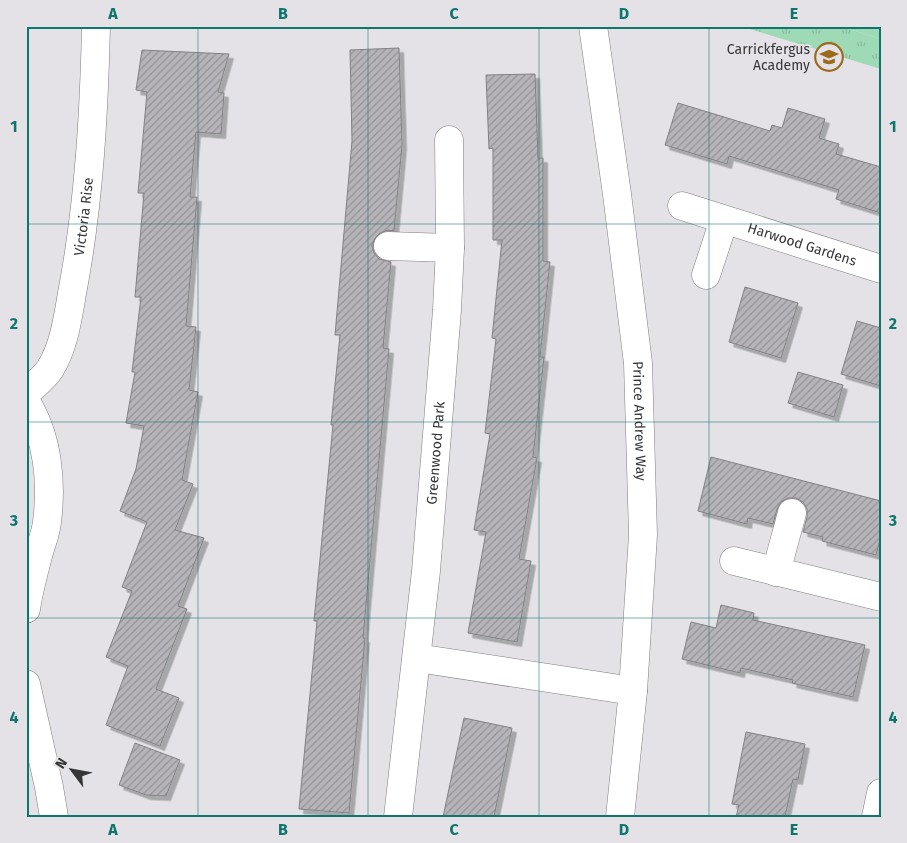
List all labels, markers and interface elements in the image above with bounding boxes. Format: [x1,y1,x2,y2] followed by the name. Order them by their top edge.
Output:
[107,4,118,23] text: A
[278,4,288,23] text: B
[449,4,459,23] text: C
[619,4,629,23] text: D
[790,4,798,23] text: E
[727,41,810,74] place label: Carrickfergus Academy
[814,42,844,72] school or university icon: Carrickfergus Academy
[10,117,18,136] text: 1
[889,117,897,136] text: 1
[71,177,97,257] street label: Victoria Rise
[745,219,859,270] street label: Harwood Gardens
[10,314,18,333] text: 2
[889,314,897,333] text: 2
[629,361,649,481] street label: Prince Andrew Way
[423,400,449,505] street label: Greenwood Park
[9,511,18,530] text: 3
[888,511,897,530] text: 3
[9,708,19,727] text: 4
[888,708,898,727] text: 4
[48,746,98,796] north arrow
[52,755,71,772] text: N
[107,820,118,839] text: A
[278,820,288,839] text: B
[449,820,459,839] text: C
[619,820,629,839] text: D
[790,820,798,839] text: E

